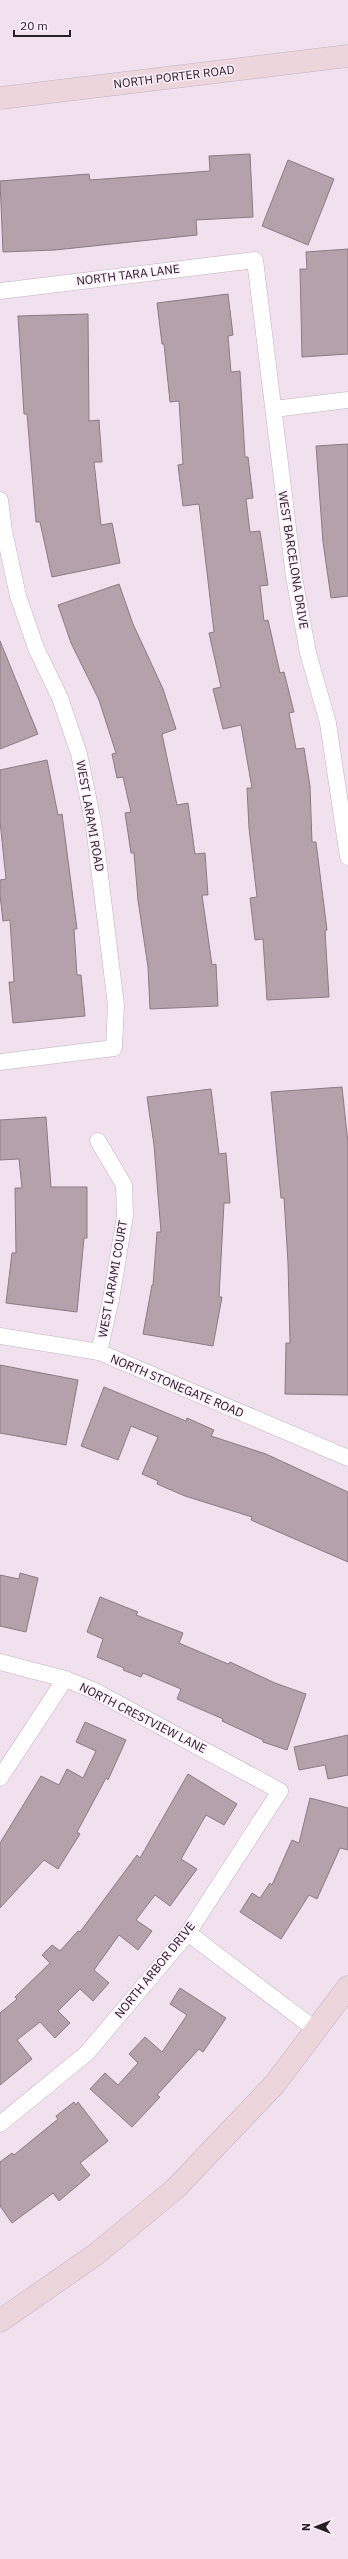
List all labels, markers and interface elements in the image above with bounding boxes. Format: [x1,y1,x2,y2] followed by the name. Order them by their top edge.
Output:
[14,12,70,38] scale bar
[20,18,48,33] text: 20 m
[113,62,235,91] street label: NORTH PORTER ROAD
[75,261,180,288] street label: NORTH TARA LANE
[275,490,312,630] street label: WEST BARCELONA DRIVE
[73,759,108,873] street label: WEST LARAMI ROAD
[95,1219,130,1339] street label: WEST LARAMI COURT
[108,1351,246,1420] street label: NORTH STONEGATE ROAD
[77,1679,209,1756] street label: NORTH CRESTVIEW LANE
[111,1918,198,2021] street label: NORTH ARBOR DRIVE
[296,2507,336,2547] north arrow
[299,2523,313,2531] text: N

